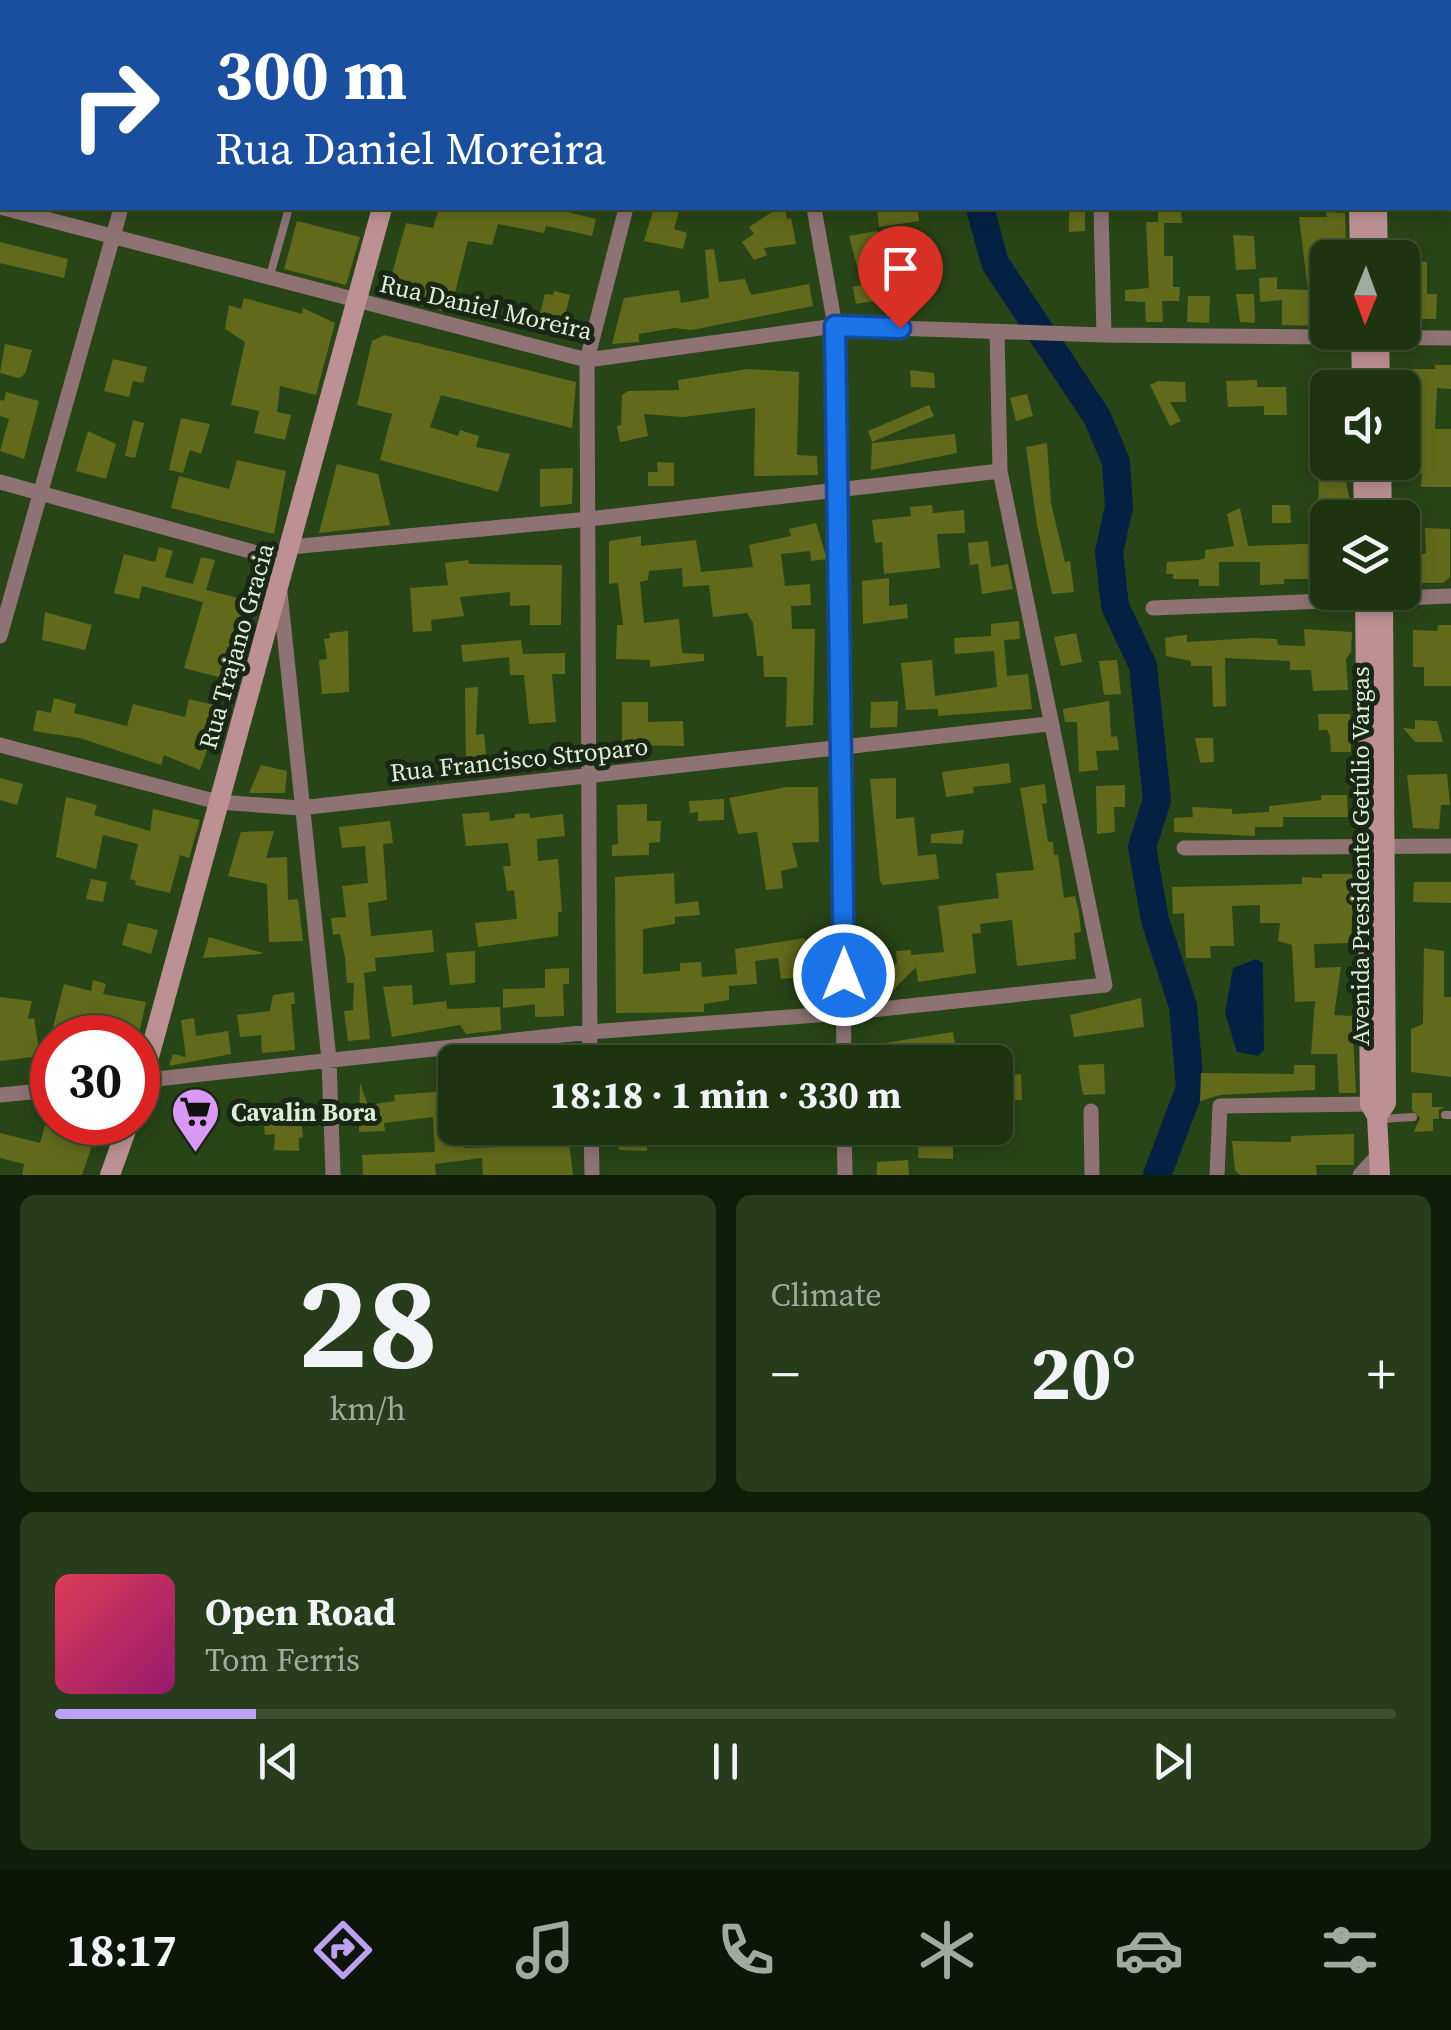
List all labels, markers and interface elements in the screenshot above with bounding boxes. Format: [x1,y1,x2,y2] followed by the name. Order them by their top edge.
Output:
[215,26,407,122] text: 300 m
[50,40,180,170] icon: right
[215,117,606,179] text: Rua Daniel Moreira
[858,226,943,329] pin
[1310,240,1420,350] north arrow
[1310,240,1420,610] map controls
[873,241,928,296] icon: arrive
[376,266,596,348] street label: Rua Daniel Moreira
[1310,370,1420,480] button: sound
[1310,500,1420,610] button: layers
[190,539,282,753] street label: Rua Trajano Gracia
[1343,666,1377,1046] street label: Avenida Presidente Getúlio Vargas
[388,729,650,789] street label: Rua Francisco Stroparo
[792,923,896,1027] position arrow
[30,1015,160,1145] speed limit sign: 30
[549,1069,902,1121] text: 18:18 · 1 min · 330 m
[170,1086,222,1154] supermarket icon: Cavalin Bora
[231,1095,377,1129] place label: Cavalin Bora
[297,1232,438,1411] text: 28
[771,1273,882,1317] text: Climate
[1030,1321,1136,1424] text: 20°
[771,1336,800,1411] text: −
[1367,1336,1396,1411] text: +
[330,1387,406,1431] text: km/h
[205,1586,396,1638] text: Open Road
[205,1638,360,1682] text: Tom Ferris
[251,1734,306,1789] icon: previous
[698,1734,753,1789] icon: pause
[1145,1734,1200,1789] icon: next
[308,1915,378,1985] icon: directions
[510,1915,580,1985] icon: music
[711,1915,781,1985] icon: phone
[912,1915,982,1985] icon: climate
[1114,1915,1184,1985] icon: car
[1315,1915,1385,1985] icon: filters
[66,1919,177,1981] text: 18:17

